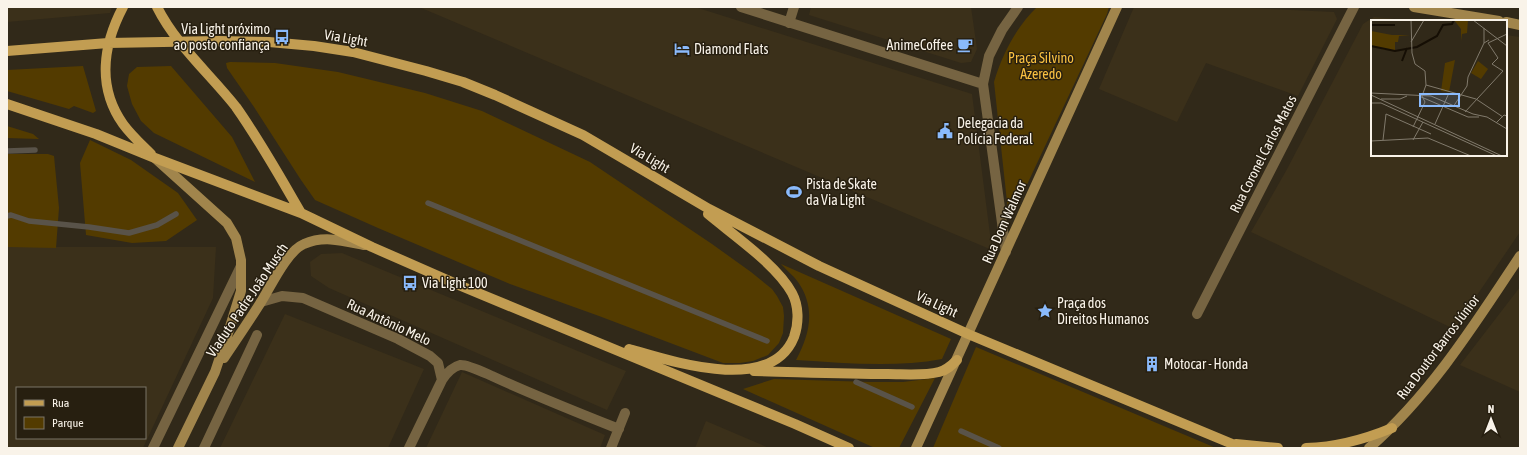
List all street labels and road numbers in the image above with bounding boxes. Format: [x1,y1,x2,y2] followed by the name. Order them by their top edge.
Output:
[323,26,369,50] street label: Via Light
[1226,92,1300,215] street label: Rua Coronel Carlos Matos
[627,140,673,176] street label: Via Light
[979,177,1030,266] street label: Rua Dom Walmor
[203,240,291,360] street label: Viaduto Padre João Musch
[914,287,960,321] street label: Via Light
[1393,291,1483,402] street label: Rua Doutor Barros Júnior
[345,296,433,348] street label: Rua Antônio Melo

